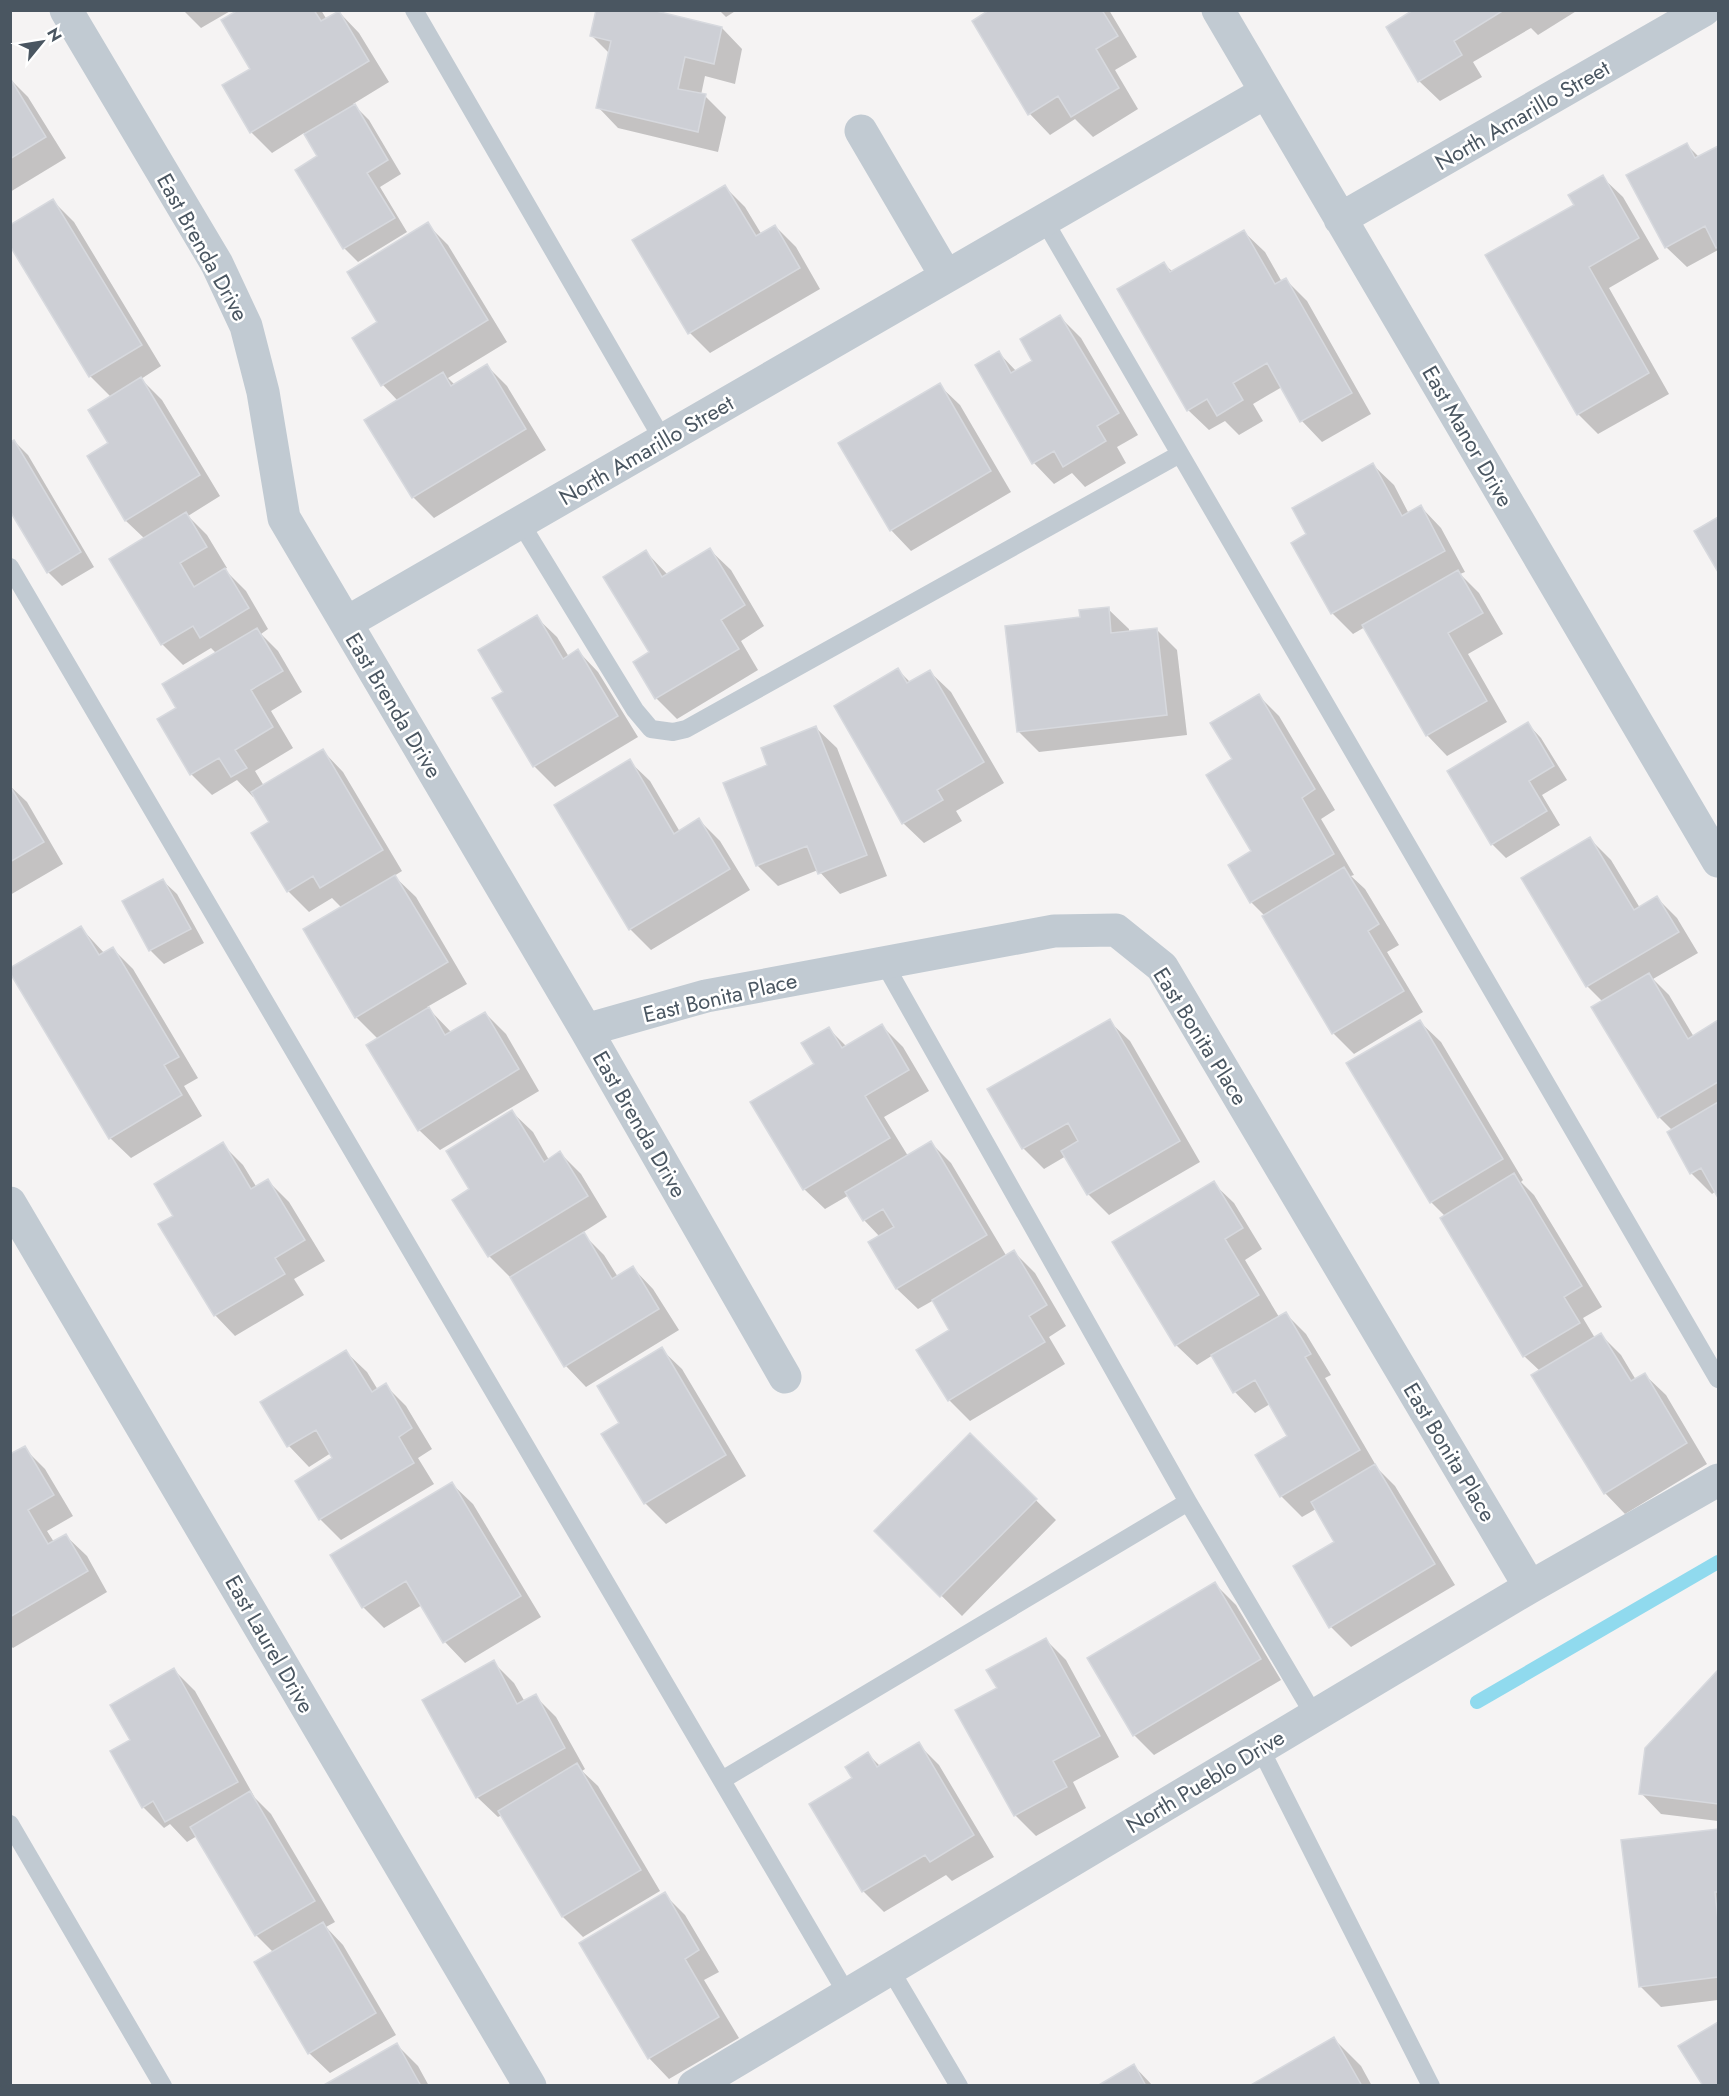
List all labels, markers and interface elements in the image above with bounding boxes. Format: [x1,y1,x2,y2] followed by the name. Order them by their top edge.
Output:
[12,12,72,72] north arrow
[41,23,68,46] text: N
[1429,52,1616,178] street label: North Amarillo Street
[149,167,257,327] street label: East Brenda Drive
[1415,359,1521,513] street label: East Manor Drive
[553,387,740,513] street label: North Amarillo Street
[338,626,450,784] street label: East Brenda Drive
[1146,961,1256,1111] street label: East Bonita Place
[640,964,800,1030] street label: East Bonita Place
[585,1045,695,1203] street label: East Brenda Drive
[1396,1376,1504,1528] street label: East Bonita Place
[217,1569,323,1719] street label: East Laurel Drive
[1120,1721,1290,1841] street label: North Pueblo Drive

